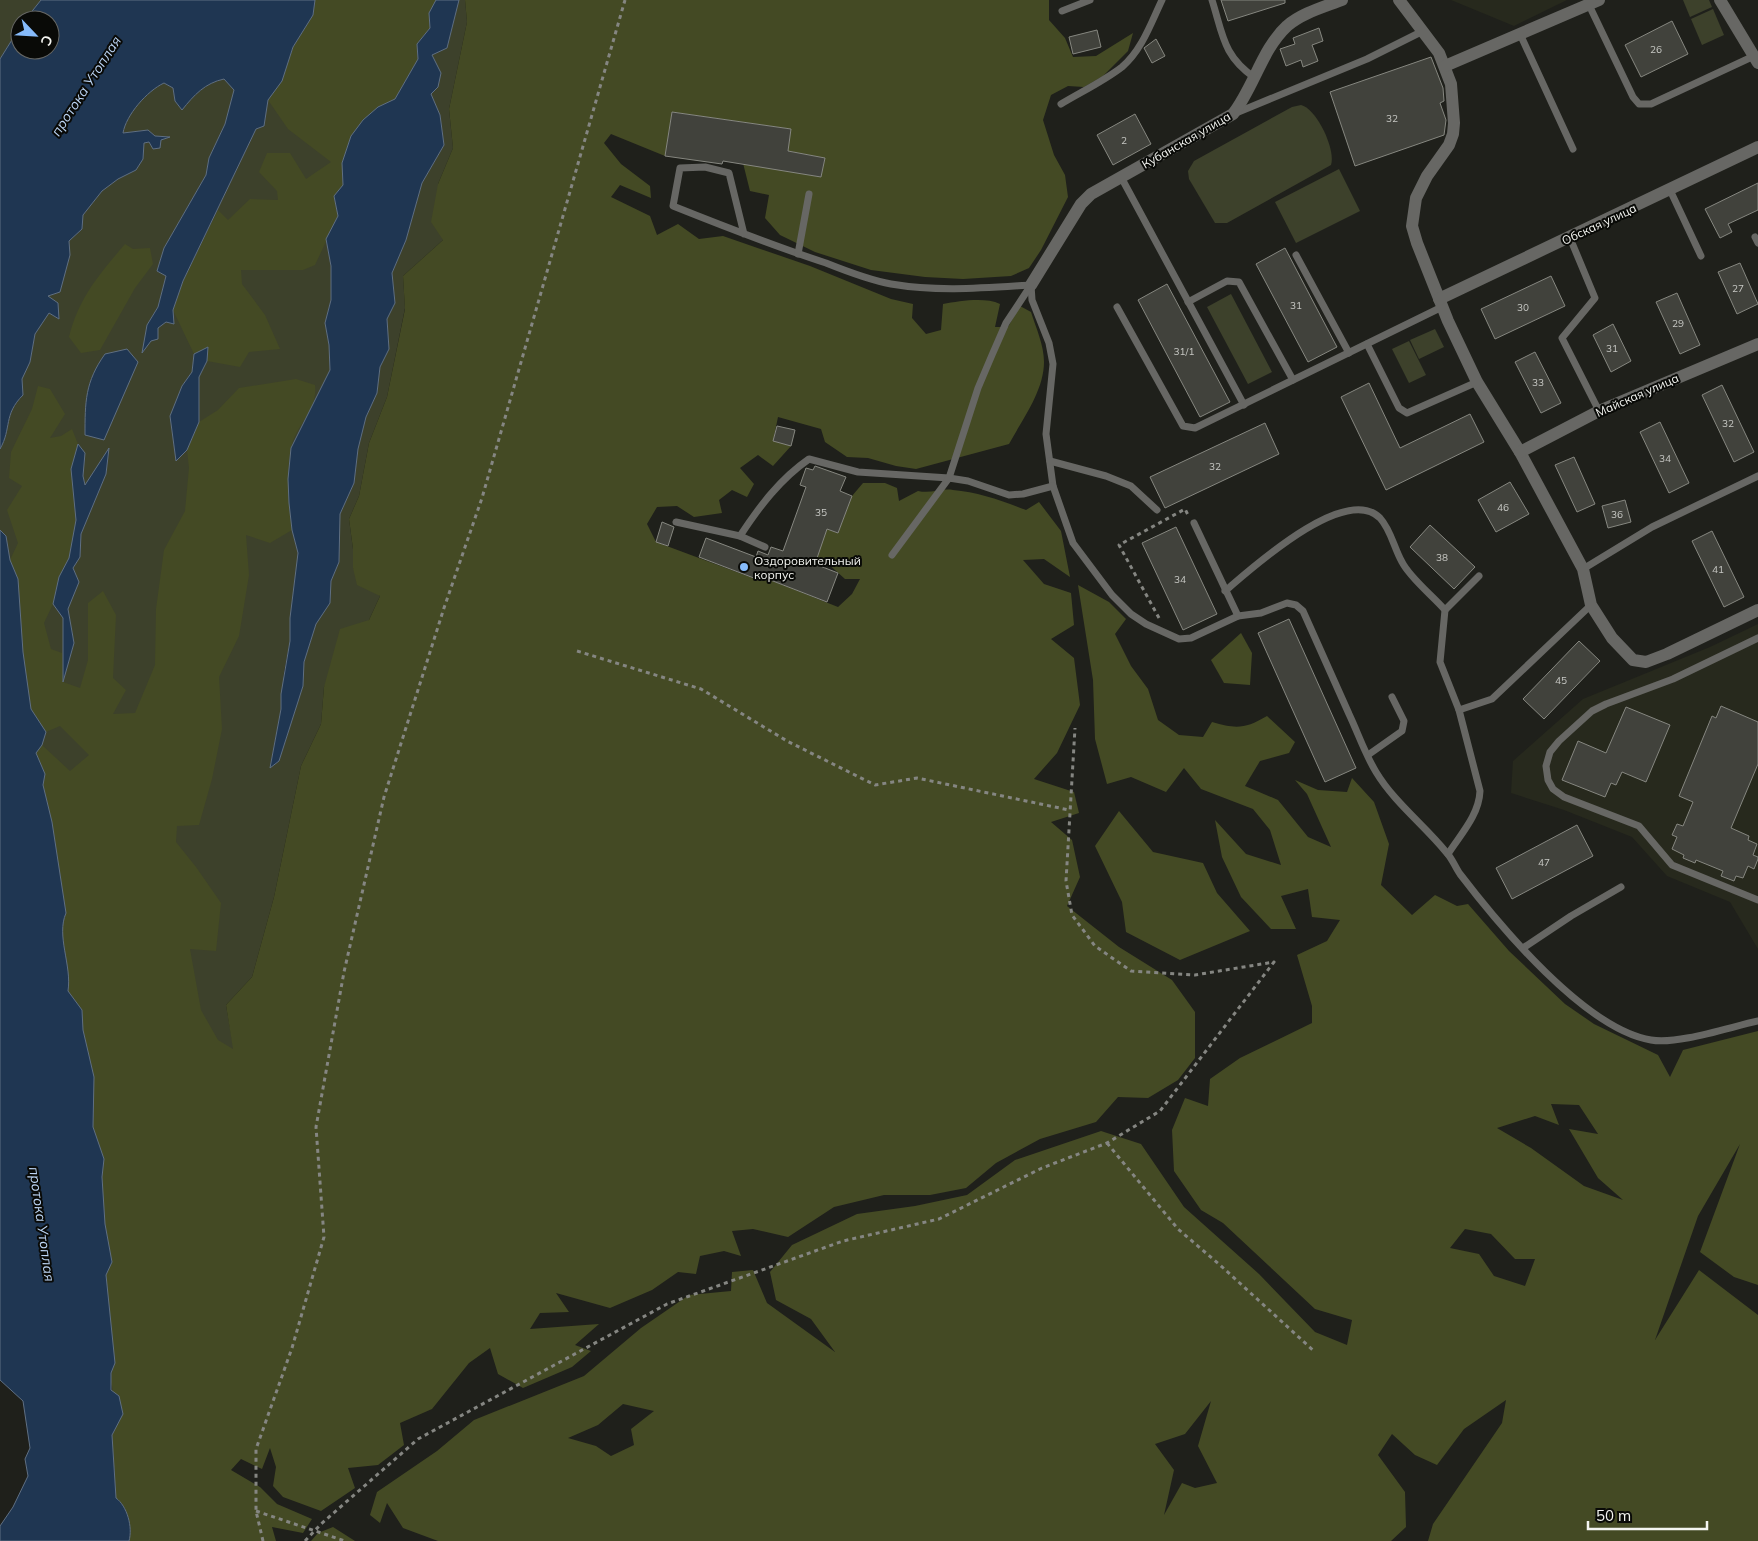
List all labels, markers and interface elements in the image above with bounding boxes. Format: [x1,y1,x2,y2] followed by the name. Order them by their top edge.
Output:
[10,10,60,60] north arrow
[37,32,57,49] text: С
[47,32,125,139] water label: протока Утоплая
[1650,43,1662,56] house number: 26
[1139,108,1233,172] street label: Кубанская улица
[1386,112,1398,125] house number: 32
[1121,134,1127,147] house number: 2
[1559,200,1639,248] street label: Обская улица
[1732,282,1744,295] house number: 27
[1290,299,1302,312] house number: 31
[1517,301,1529,314] house number: 30
[1672,317,1684,330] house number: 29
[1606,342,1618,355] house number: 31
[1174,345,1194,358] house number: 31/1
[1593,370,1681,420] street label: Майская улица
[1532,376,1544,389] house number: 33
[1722,417,1734,430] house number: 32
[1659,452,1671,465] house number: 34
[1209,460,1221,473] house number: 32
[1497,501,1509,514] house number: 46
[815,506,827,519] house number: 35
[1611,508,1623,521] house number: 36
[1436,551,1448,564] house number: 38
[754,553,861,582] place label: Оздоровительный корпус
[738,561,750,573] marker: Оздоровительный корпус
[1712,563,1724,576] house number: 41
[1174,573,1186,586] house number: 34
[1555,674,1567,687] house number: 45
[1538,856,1550,869] house number: 47
[25,1165,59,1283] water label: протока Утоплая
[1588,1498,1707,1530] scale bar
[1596,1506,1631,1525] text: 50 m

